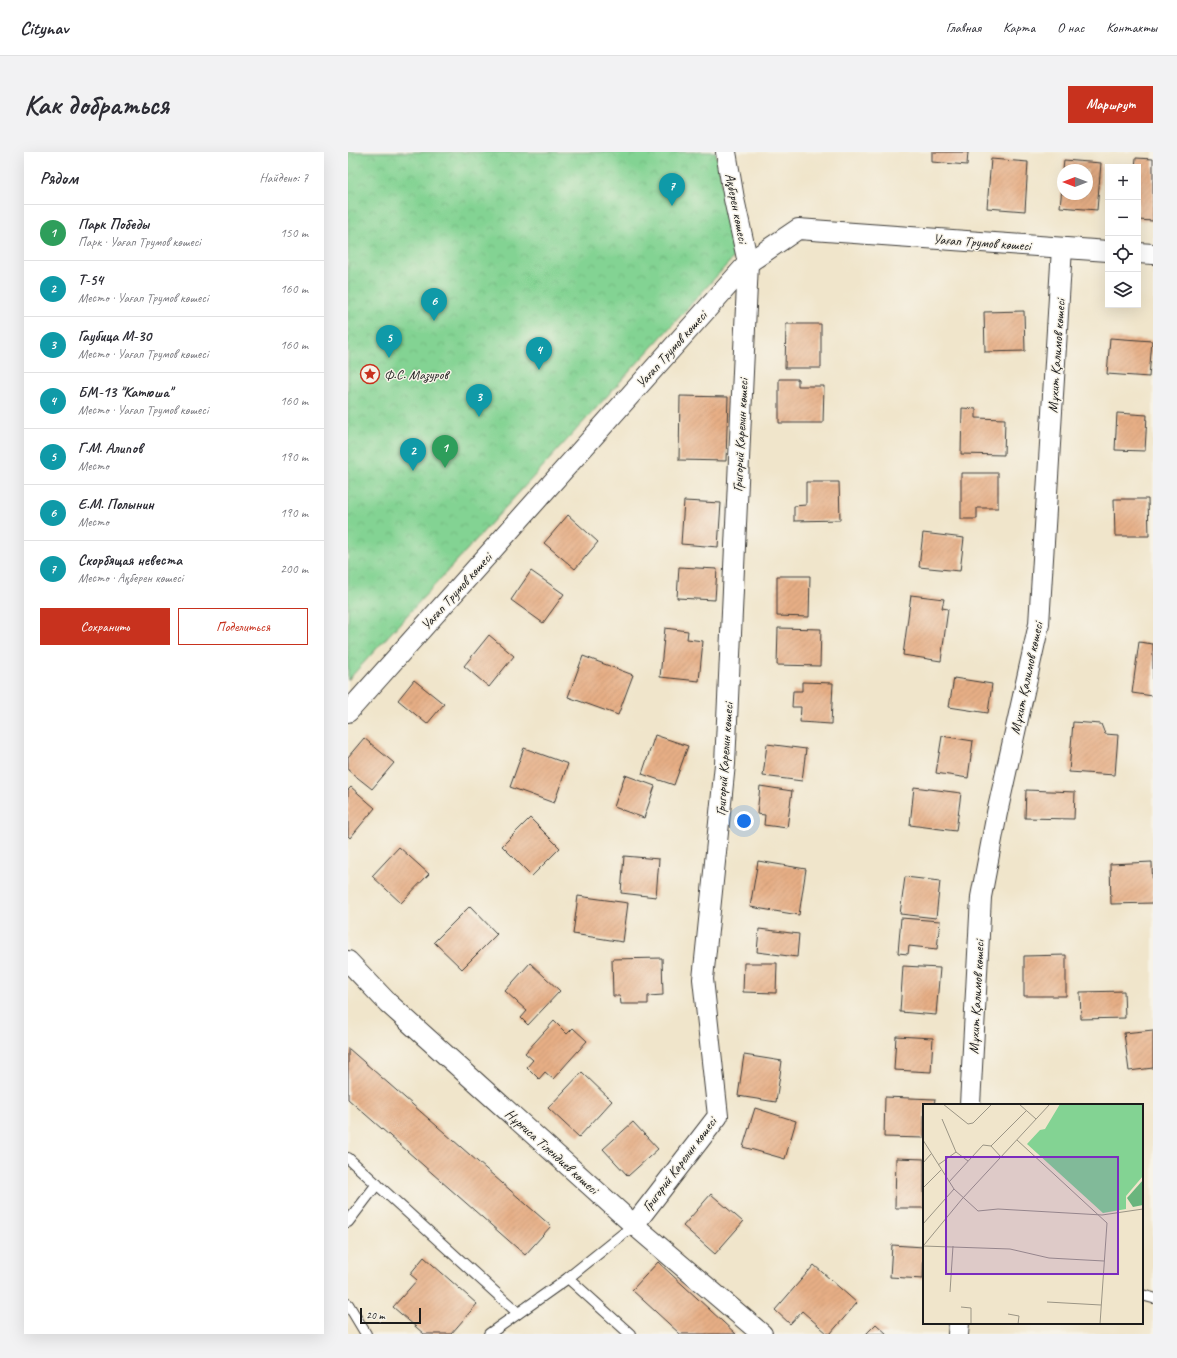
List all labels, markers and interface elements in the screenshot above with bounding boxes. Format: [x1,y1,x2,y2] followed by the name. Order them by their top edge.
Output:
[20,16,68,40] text: Citynav
[946,19,981,36] text: Главная
[1003,19,1035,36] text: Карта
[1057,19,1084,36] text: О нас
[1106,19,1157,36] text: Контакты
[1068,86,1153,123] button: Маршрут
[24,87,169,122] text: Как добраться
[1057,164,1093,200] north arrow
[1105,164,1141,308] map controls
[1105,164,1141,200] button: +
[40,168,78,189] text: Рядом
[260,170,308,186] text: Найдено: 7
[721,172,752,247] street label: Ақберен көшесі
[659,173,685,206] pin: 7
[1105,200,1141,236] button: −
[78,215,149,234] text: Парк Победы
[50,225,56,241] text: 1
[280,225,308,241] text: 150 m
[933,231,1034,255] street label: Уағап Трумов көшесі
[78,234,201,250] text: Парк · Уағап Трумов көшесі
[1105,236,1141,272] button: locate
[78,271,103,290] text: Т-54
[1105,272,1141,308] button: layers
[50,281,56,297] text: 2
[280,281,308,297] text: 160 m
[421,288,447,321] pin: 6
[78,290,208,306] text: Место · Уағап Трумов көшесі
[1044,296,1069,414] street label: Мұхит Қалимов көшесі
[632,306,712,391] street label: Уағап Трумов көшесі
[376,325,402,358] pin: 5
[78,327,151,346] text: Гаубица М-30
[50,337,56,353] text: 3
[280,337,308,353] text: 160 m
[526,337,552,370] pin: 4
[78,346,208,362] text: Место · Уағап Трумов көшесі
[359,363,381,385] place icon: Ф.С. Мазуров
[384,366,450,383] place label: Ф.С. Мазуров
[729,376,752,492] street label: Григорий Карелин көшесі
[78,383,172,402] text: БМ-13 "Катюша"
[466,384,492,417] pin: 3
[50,393,56,409] text: 4
[280,393,308,409] text: 160 m
[78,402,208,418] text: Место · Уағап Трумов көшесі
[432,435,458,468] pin: 1
[400,438,426,471] pin: 2
[78,439,142,458] text: Г.М. Алипов
[50,449,56,465] text: 5
[280,449,308,465] text: 190 m
[78,458,109,474] text: Место
[78,495,154,514] text: Е.М. Полынин
[50,505,56,521] text: 6
[280,505,308,521] text: 190 m
[78,514,109,530] text: Место
[417,548,497,633] street label: Уағап Трумов көшесі
[78,551,182,570] text: Скорбящая невеста
[50,561,56,577] text: 7
[280,561,308,577] text: 200 m
[78,570,183,586] text: Место · Ақберен көшесі
[40,608,170,645] button: Сохранить
[178,608,308,645] button: Поделиться
[1006,618,1047,736] street label: Мұхит Қалимов көшесі
[712,699,737,816] street label: Григорий Карелин көшесі
[734,811,754,831] your location
[965,937,988,1055] street label: Мұхит Қалимов көшесі
[923,1104,1143,1324] inset map
[501,1105,604,1199] street label: Нұрғиса Тілендиев көшесі
[638,1112,722,1215] street label: Григорий Карелин көшесі
[360,1306,421,1325] scale bar
[366,1308,385,1322] text: 20 m

